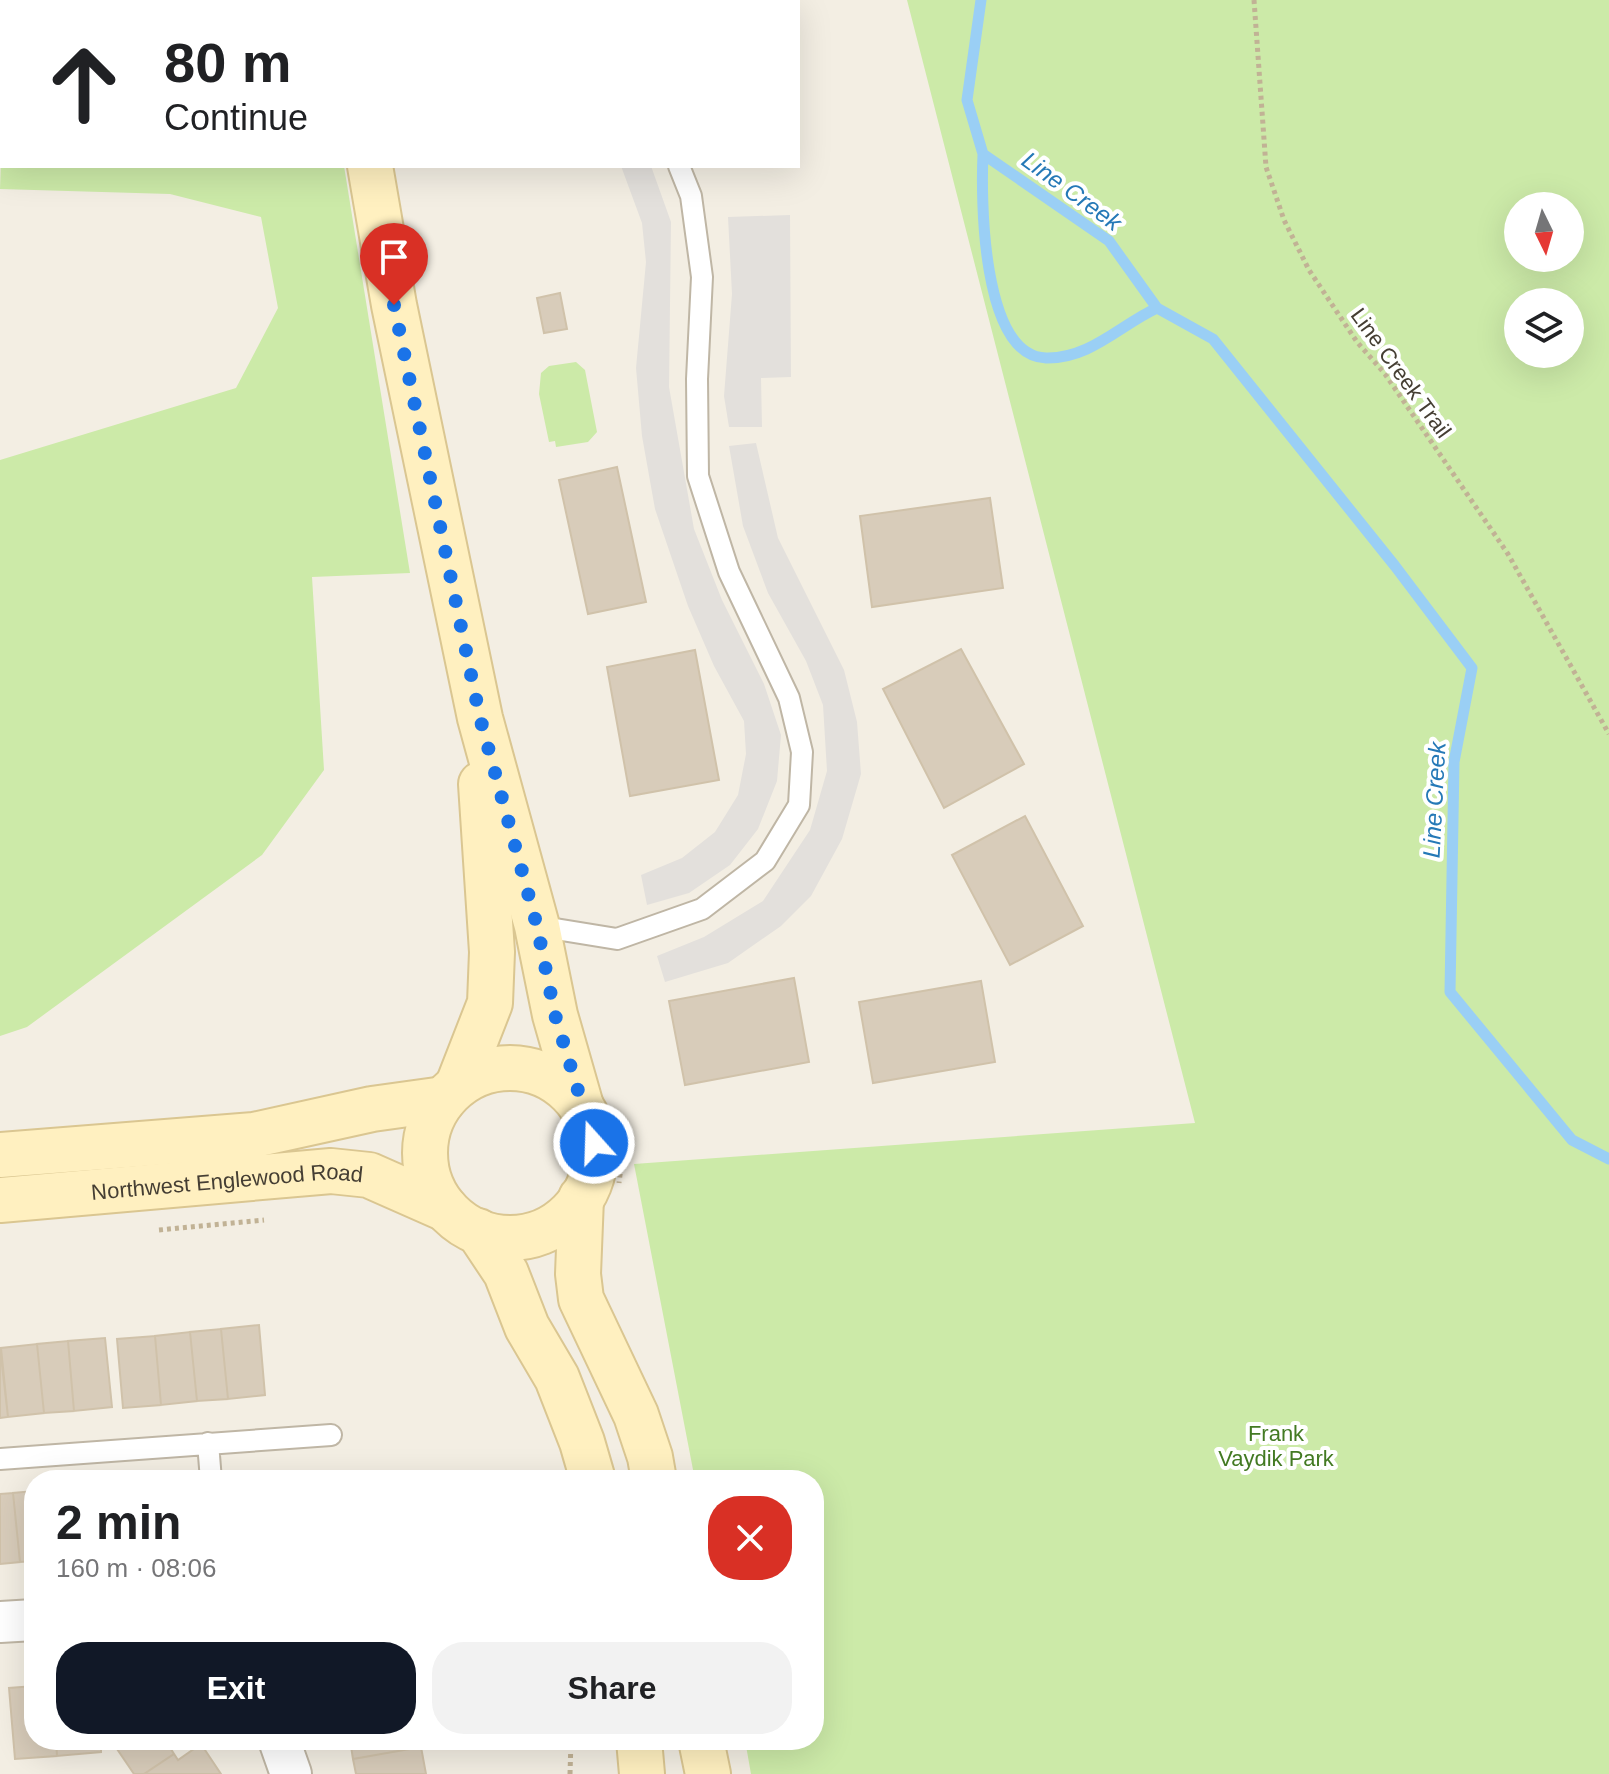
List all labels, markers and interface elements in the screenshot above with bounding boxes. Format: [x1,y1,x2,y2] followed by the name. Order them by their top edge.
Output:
[164,31,292,94] text: 80 m
[32,32,136,136] icon: ahead
[164,97,308,138] text: Continue
[1017,146,1129,237] water label: Line Creek
[1504,192,1584,272] north arrow
[1504,192,1584,368] map controls
[360,223,428,305] pin
[372,235,416,279] icon: arrive
[1504,288,1584,368] button: layers
[1346,303,1456,443] street label: Line Creek Trail
[1417,739,1451,859] water label: Line Creek
[552,1101,636,1185] position arrow
[90,1158,364,1204] street label: Northwest Englewood Road
[1218,1421,1335,1471] park label: Frank Vaydik Park
[56,1496,181,1549] text: 2 min
[708,1496,792,1580] button: close
[56,1553,216,1583] text: 160 m · 08:06
[56,1642,416,1734] button: Exit
[432,1642,792,1734] button: Share

